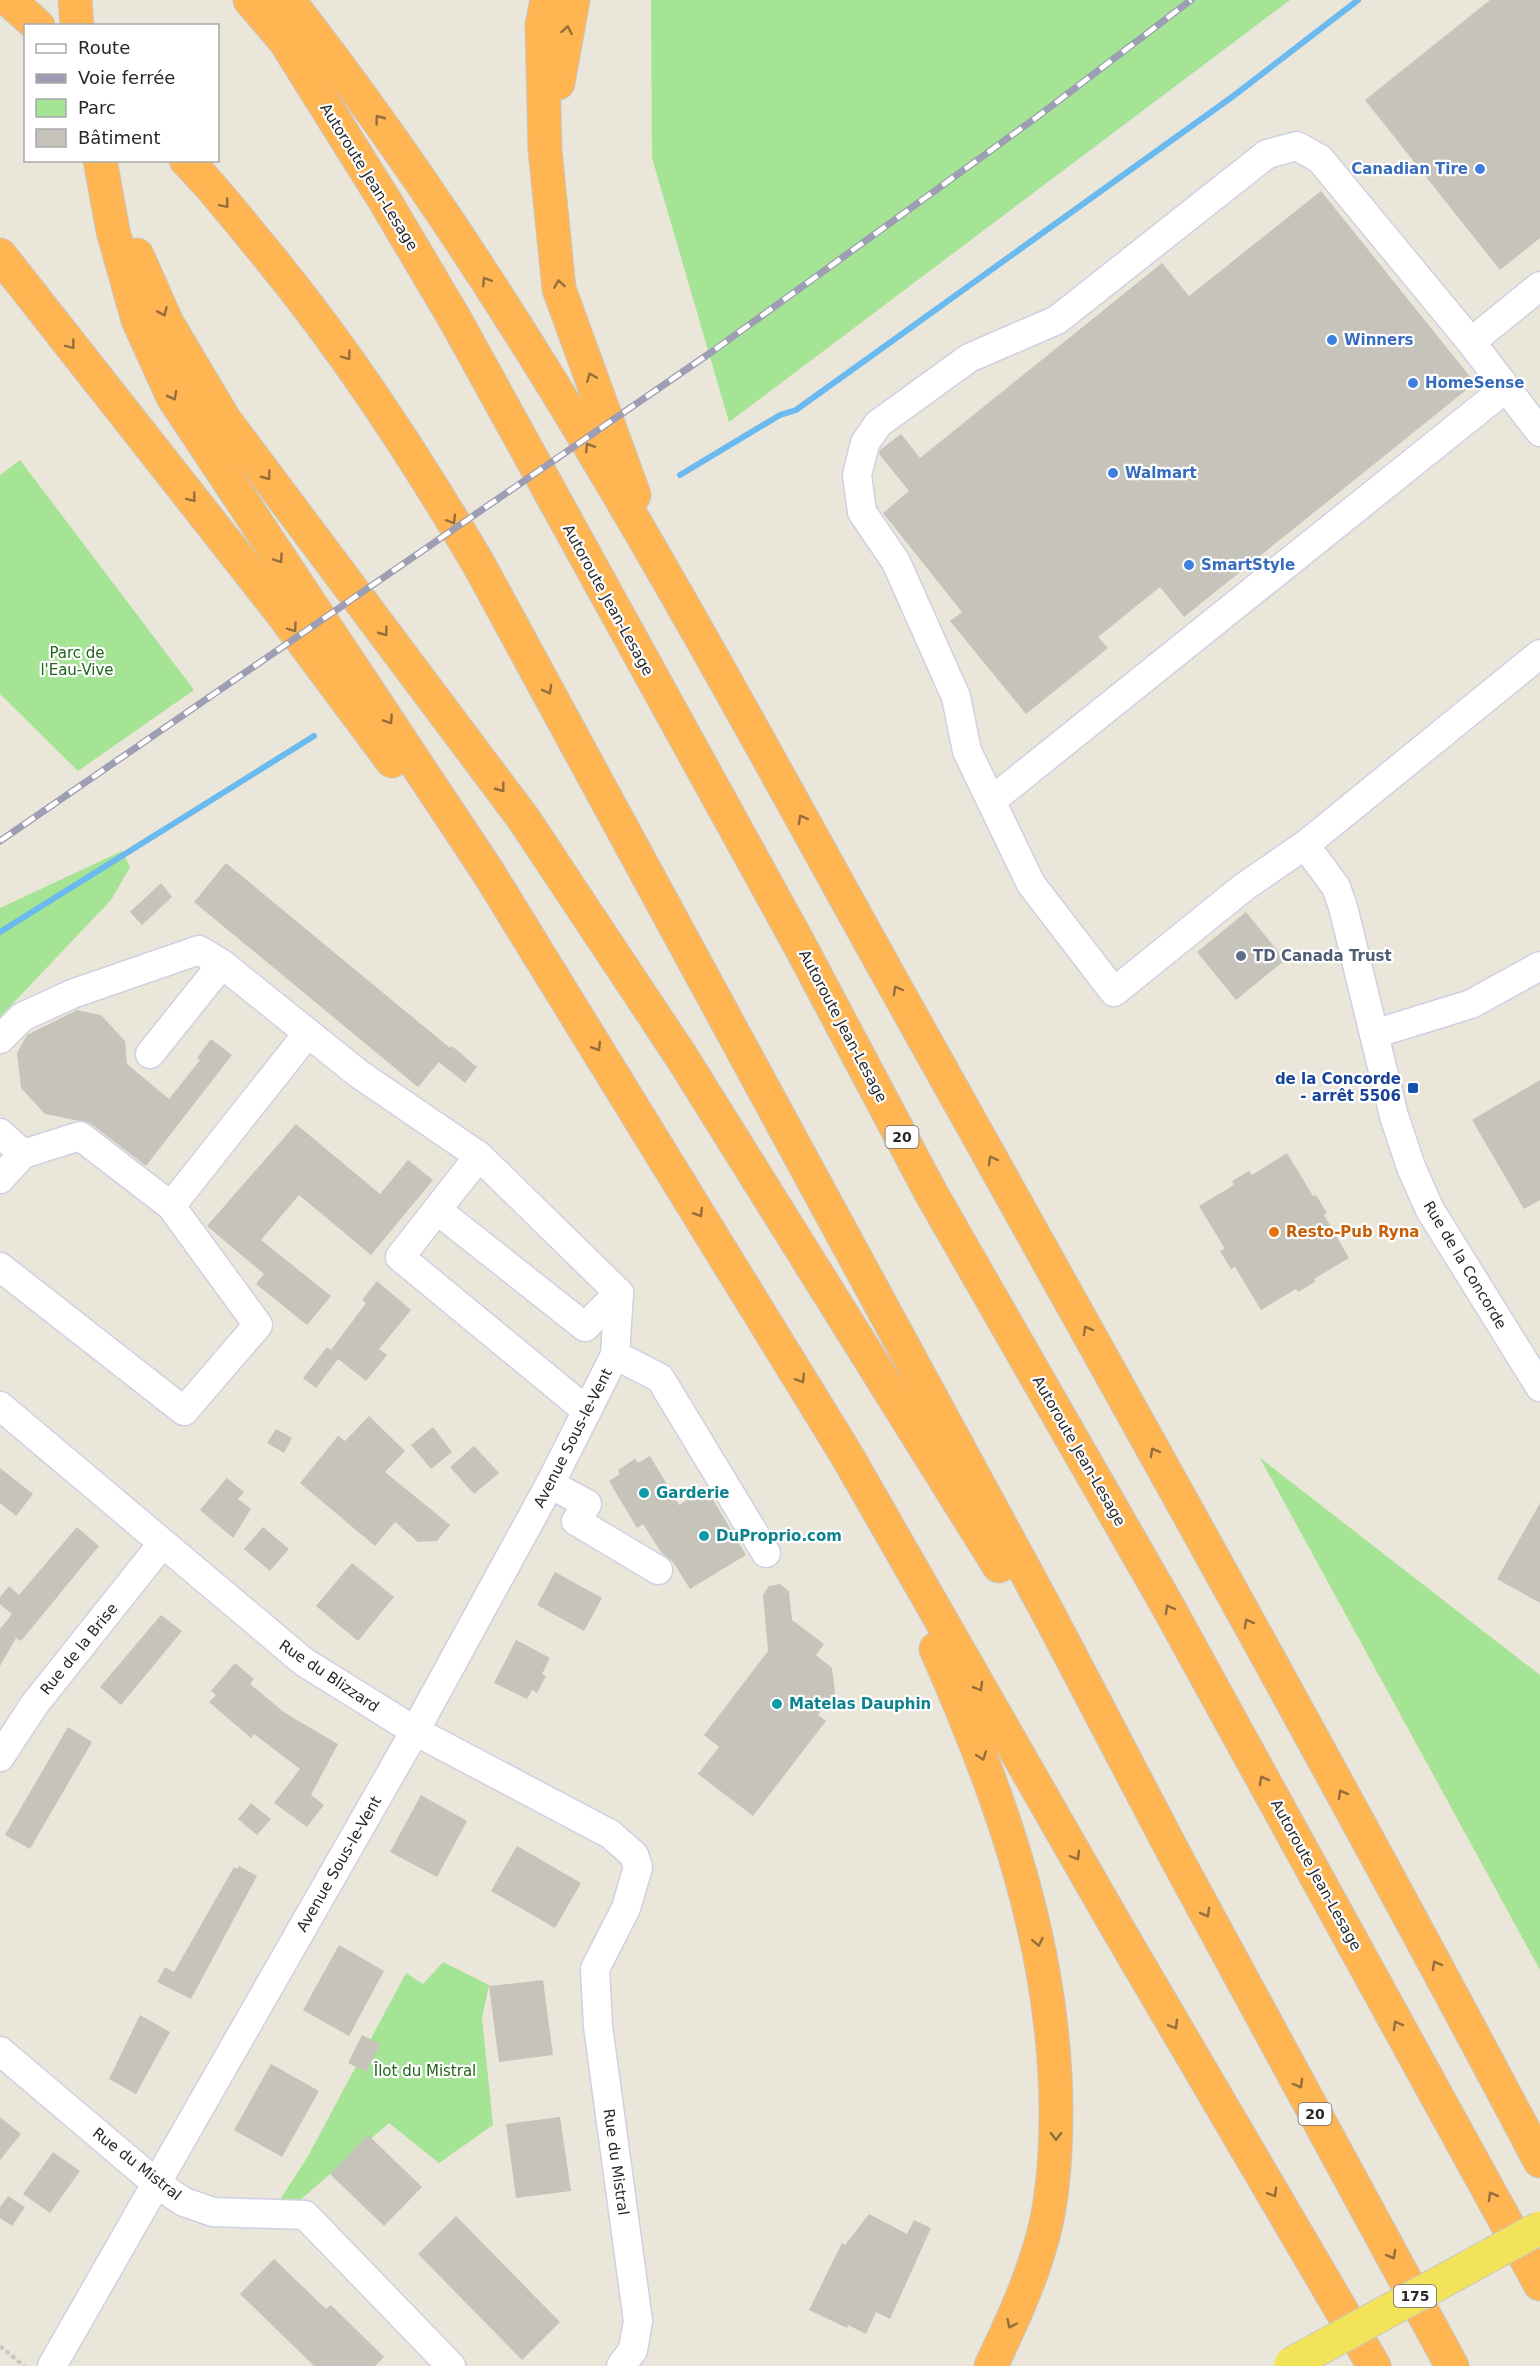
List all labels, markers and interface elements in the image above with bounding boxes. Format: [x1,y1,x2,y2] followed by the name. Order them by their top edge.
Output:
[24,24,219,162] legend
[560,25,573,35] one-way arrow
[78,37,130,58] text: Route
[78,67,175,88] text: Voie ferrée
[78,97,116,118] text: Parc
[316,100,422,254] street label: Autoroute Jean-Lesage
[375,114,386,125] one-way arrow
[78,127,161,148] text: Bâtiment
[1351,160,1468,178] place label: Canadian Tire
[1473,162,1487,176] marker: Canadian Tire
[218,197,229,208] one-way arrow
[482,277,494,287] one-way arrow
[553,279,566,289] one-way arrow
[155,306,167,317] one-way arrow
[1344,331,1414,349] place label: Winners
[1325,333,1339,347] marker: Winners
[64,338,75,349] one-way arrow
[340,350,351,361] one-way arrow
[585,372,598,383] one-way arrow
[1425,374,1524,392] place label: HomeSense
[1406,376,1420,390] marker: HomeSense
[166,390,177,400] one-way arrow
[584,443,596,453] one-way arrow
[1125,464,1197,482] place label: Walmart
[1106,466,1120,480] marker: Walmart
[260,470,271,481] one-way arrow
[184,491,195,502] one-way arrow
[445,514,457,524] one-way arrow
[559,521,657,679] street label: Autoroute Jean-Lesage
[272,552,283,563] one-way arrow
[1201,556,1295,574] place label: SmartStyle
[1182,558,1196,572] marker: SmartStyle
[286,622,297,633] one-way arrow
[377,626,388,637] one-way arrow
[40,644,114,679] park label: Parc de l'Eau-Vive
[541,684,552,694] one-way arrow
[382,713,393,724] one-way arrow
[494,782,505,793] one-way arrow
[798,815,809,826] one-way arrow
[795,947,891,1105] street label: Autoroute Jean-Lesage
[1253,947,1392,965] place label: TD Canada Trust
[1234,949,1248,963] marker: TD Canada Trust
[893,986,904,996] one-way arrow
[589,1041,601,1051] one-way arrow
[1275,1070,1401,1105] place label: de la Concorde - arrêt 5506
[1406,1081,1420,1095] marker: de la Concorde - arrêt 5506
[886,1126,918,1148] road number: 20
[988,1156,999,1166] one-way arrow
[1420,1198,1510,1332] street label: Rue de la Concorde
[691,1207,703,1217] one-way arrow
[1286,1223,1419,1241] place label: Resto-Pub Ryna
[1267,1225,1281,1239] marker: Resto-Pub Ryna
[1083,1326,1094,1337] one-way arrow
[530,1365,616,1511] street label: Avenue Sous-le-Vent
[793,1373,805,1383] one-way arrow
[1029,1373,1129,1529] street label: Autoroute Jean-Lesage
[1150,1448,1161,1459] one-way arrow
[656,1484,729,1502] place label: Garderie
[637,1486,651,1500] marker: Garderie
[716,1527,842,1545] place label: DuProprio.com
[697,1529,711,1543] marker: DuProprio.com
[37,1600,121,1698] street label: Rue de la Brise
[1165,1605,1177,1615] one-way arrow
[1244,1619,1255,1630] one-way arrow
[276,1636,382,1716] street label: Rue du Blizzard
[972,1681,983,1691] one-way arrow
[789,1695,931,1713] place label: Matelas Dauphin
[770,1697,784,1711] marker: Matelas Dauphin
[975,1750,988,1761] one-way arrow
[1259,1776,1270,1786] one-way arrow
[1338,1790,1349,1800] one-way arrow
[293,1793,385,1935] street label: Avenue Sous-le-Vent
[1267,1796,1365,1954] street label: Autoroute Jean-Lesage
[1069,1850,1080,1860] one-way arrow
[1199,1907,1210,1917] one-way arrow
[1031,1937,1044,1947] one-way arrow
[1432,1961,1443,1972] one-way arrow
[1167,2019,1178,2029] one-way arrow
[1393,2020,1405,2031] one-way arrow
[373,2061,476,2080] park label: Îlot du Mistral
[1292,2078,1303,2088] one-way arrow
[1298,2103,1332,2125] road number: 20
[600,2108,632,2216] street label: Rue du Mistral
[89,2124,185,2204] street label: Rue du Mistral
[1050,2132,1062,2141] one-way arrow
[1265,2187,1277,2197] one-way arrow
[1487,2191,1499,2202] one-way arrow
[1385,2249,1396,2260] one-way arrow
[1394,2285,1436,2307] road number: 175
[1006,2318,1018,2329] one-way arrow

